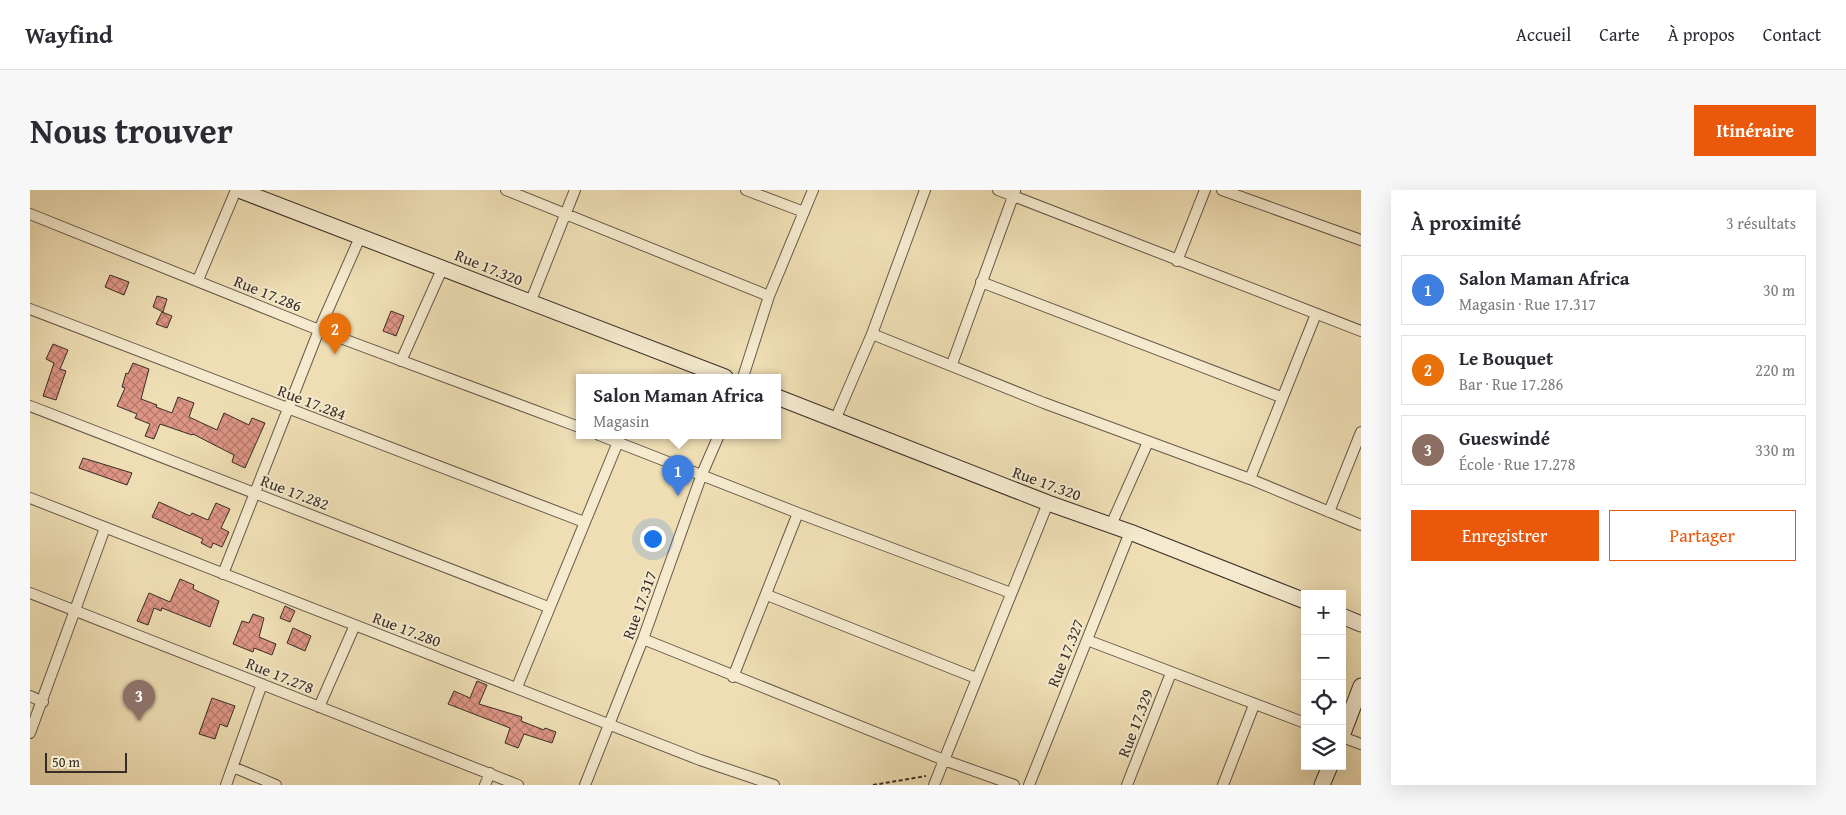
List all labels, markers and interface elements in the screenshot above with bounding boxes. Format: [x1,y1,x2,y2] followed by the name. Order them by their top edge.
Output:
[25,17,113,52] text: Wayfind
[1516,21,1571,48] text: Accueil
[1599,21,1640,48] text: Carte
[1668,21,1735,48] text: À propos
[1763,21,1821,48] text: Contact
[30,105,233,156] text: Nous trouver
[1694,105,1816,156] button: Itinéraire
[1411,207,1521,238] text: À proximité
[1726,211,1796,235] text: 3 résultats
[451,243,527,292] street label: Rue 17.320
[1459,264,1630,292] text: Salon Maman Africa
[230,269,306,318] street label: Rue 17.286
[1424,278,1432,302] text: 1
[1763,278,1795,302] text: 30 m
[1459,292,1596,316] text: Magasin · Rue 17.317
[319,313,351,354] pin: 2
[1459,344,1553,372] text: Le Bouquet
[1424,358,1432,382] text: 2
[1755,358,1795,382] text: 220 m
[1459,372,1563,396] text: Bar · Rue 17.286
[576,374,781,439] popup
[274,378,350,426] street label: Rue 17.284
[593,381,764,409] text: Salon Maman Africa
[593,409,649,433] text: Magasin
[1459,424,1550,452] text: Gueswindé
[1424,438,1432,462] text: 3
[1755,438,1795,462] text: 330 m
[1459,452,1575,476] text: École · Rue 17.278
[662,455,694,496] pin: 1
[1009,460,1085,507] street label: Rue 17.320
[257,468,333,516] street label: Rue 17.282
[1411,510,1599,561] button: Enregistrer
[1609,510,1796,561] button: Partager
[640,526,666,552] your location
[616,567,663,643] street label: Rue 17.317
[1301,590,1346,770] map controls
[1301,590,1346,635] button: +
[369,605,445,653] street label: Rue 17.280
[1041,615,1090,691] street label: Rue 17.327
[1301,635,1346,680] button: −
[242,651,318,700] street label: Rue 17.278
[123,680,155,721] pin: 3
[1301,680,1346,725] button: locate
[1111,685,1159,761] street label: Rue 17.329
[1301,725,1346,770] button: layers
[45,750,128,773] scale bar
[52,752,80,772] text: 50 m

